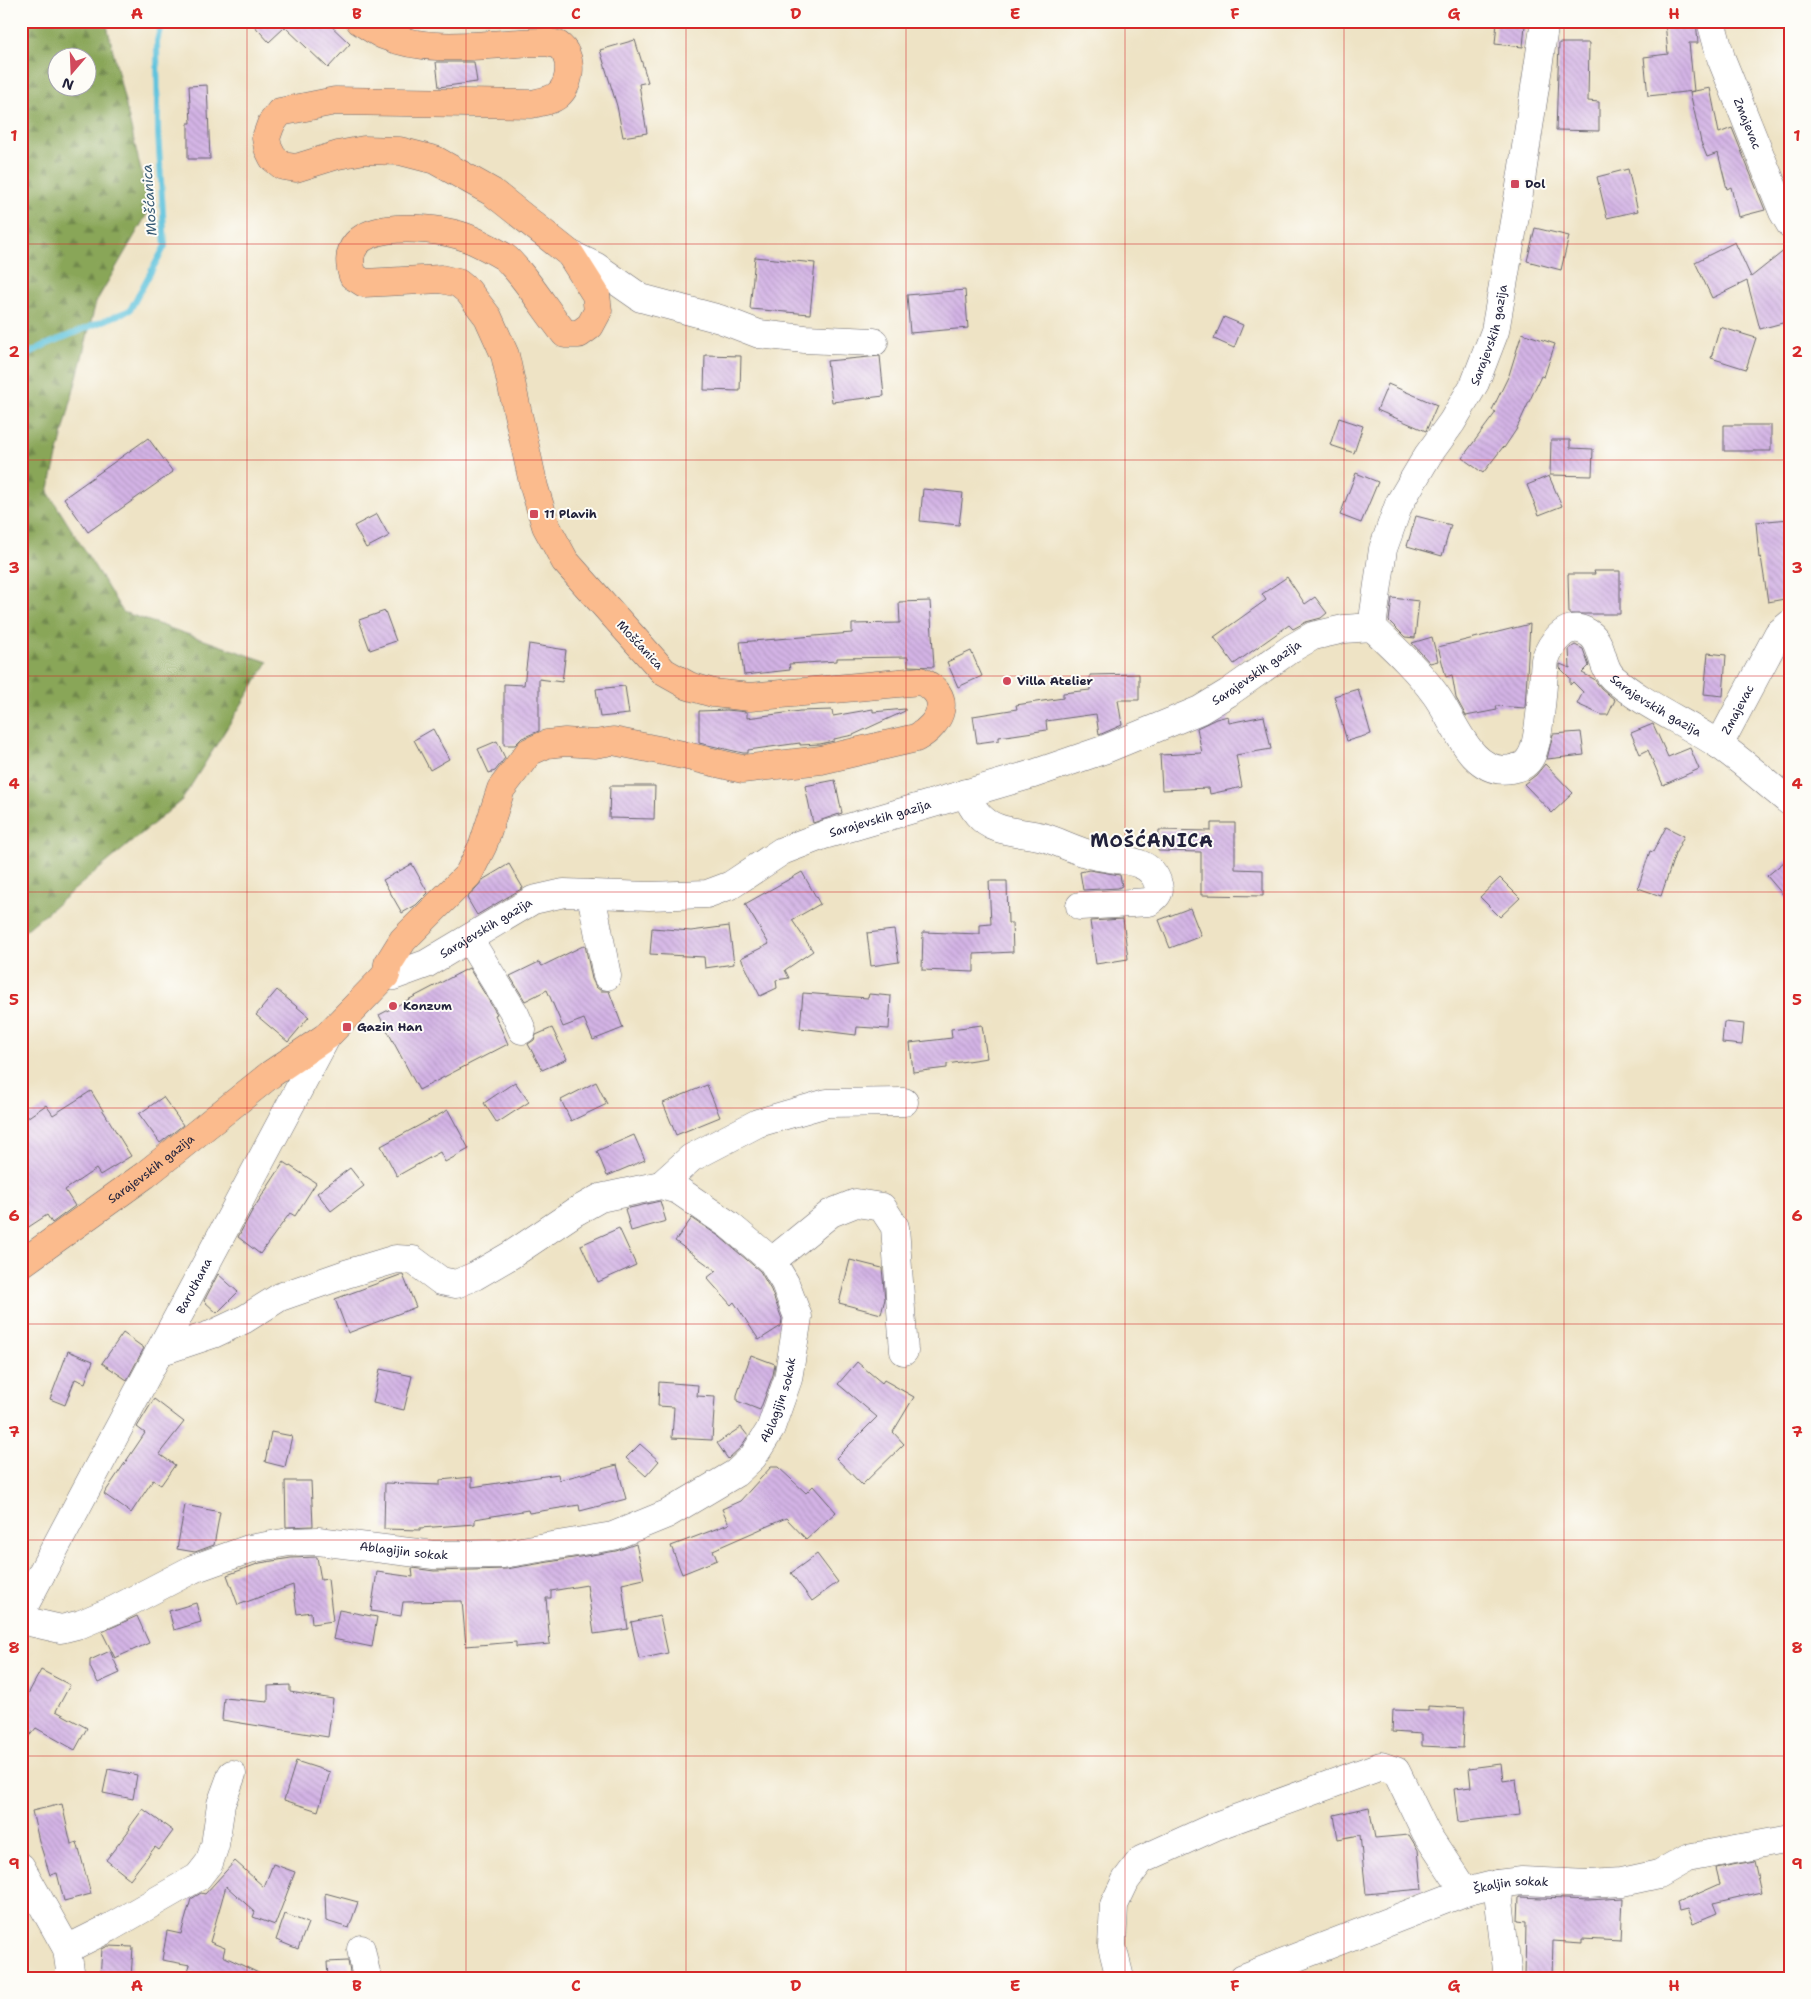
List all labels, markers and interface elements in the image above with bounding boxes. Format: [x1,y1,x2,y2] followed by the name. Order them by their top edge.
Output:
[131,3,143,24] text: A
[352,3,362,24] text: B
[571,3,581,24] text: C
[790,3,802,24] text: D
[1010,3,1020,24] text: E
[1230,3,1240,24] text: F
[1448,3,1461,24] text: G
[1668,3,1680,24] text: H
[48,48,98,98] north arrow
[60,74,76,95] text: N
[1730,95,1765,152] street label: Zmajevac
[10,125,18,146] text: 1
[1793,125,1801,146] text: 1
[138,164,160,236] water label: Mošćanica
[1525,176,1545,192] place label: Dol
[1509,178,1521,190] marker: Dol
[1467,283,1511,388] street label: Sarajevskih gazija
[8,341,20,362] text: 2
[1791,341,1803,362] text: 2
[544,506,597,522] place label: 11 Plavih
[528,508,540,520] marker: 11 Plavih
[8,557,20,578] text: 3
[1791,557,1803,578] text: 3
[613,617,667,673] street label: Mošćanica
[1209,636,1304,709] street label: Sarajevskih gazija
[1607,671,1705,740] street label: Sarajevskih gazija
[1017,673,1093,689] place label: Villa Atelier
[1001,675,1013,687] marker: Villa Atelier
[1718,682,1758,737] street label: Zmajevac
[8,773,20,794] text: 4
[1791,773,1803,794] text: 4
[827,796,933,841] street label: Sarajevskih gazija
[1090,829,1214,853] district label: MOŠĆANICA
[437,894,536,962] street label: Sarajevskih gazija
[9,989,19,1010] text: 5
[1792,989,1802,1010] text: 5
[403,998,452,1014] place label: Konzum
[387,1000,399,1012] marker: Konzum
[357,1019,422,1035] place label: Gazin Han
[341,1021,353,1033] marker: Gazin Han
[104,1130,198,1207] street label: Sarajevskih gazija
[8,1205,20,1226] text: 6
[1791,1205,1803,1226] text: 6
[173,1255,216,1317] street label: Baruthana
[756,1356,799,1445] street label: Ablagijin sokak
[8,1421,20,1442] text: 7
[1791,1421,1803,1442] text: 7
[359,1538,448,1563] street label: Ablagijin sokak
[8,1637,20,1658] text: 8
[1791,1637,1803,1658] text: 8
[8,1853,20,1874] text: 9
[1791,1853,1803,1874] text: 9
[1472,1873,1549,1898] street label: Škaljin sokak
[131,1975,143,1996] text: A
[352,1975,362,1996] text: B
[571,1975,581,1996] text: C
[790,1975,802,1996] text: D
[1010,1975,1020,1996] text: E
[1230,1975,1240,1996] text: F
[1448,1975,1461,1996] text: G
[1668,1975,1680,1996] text: H

